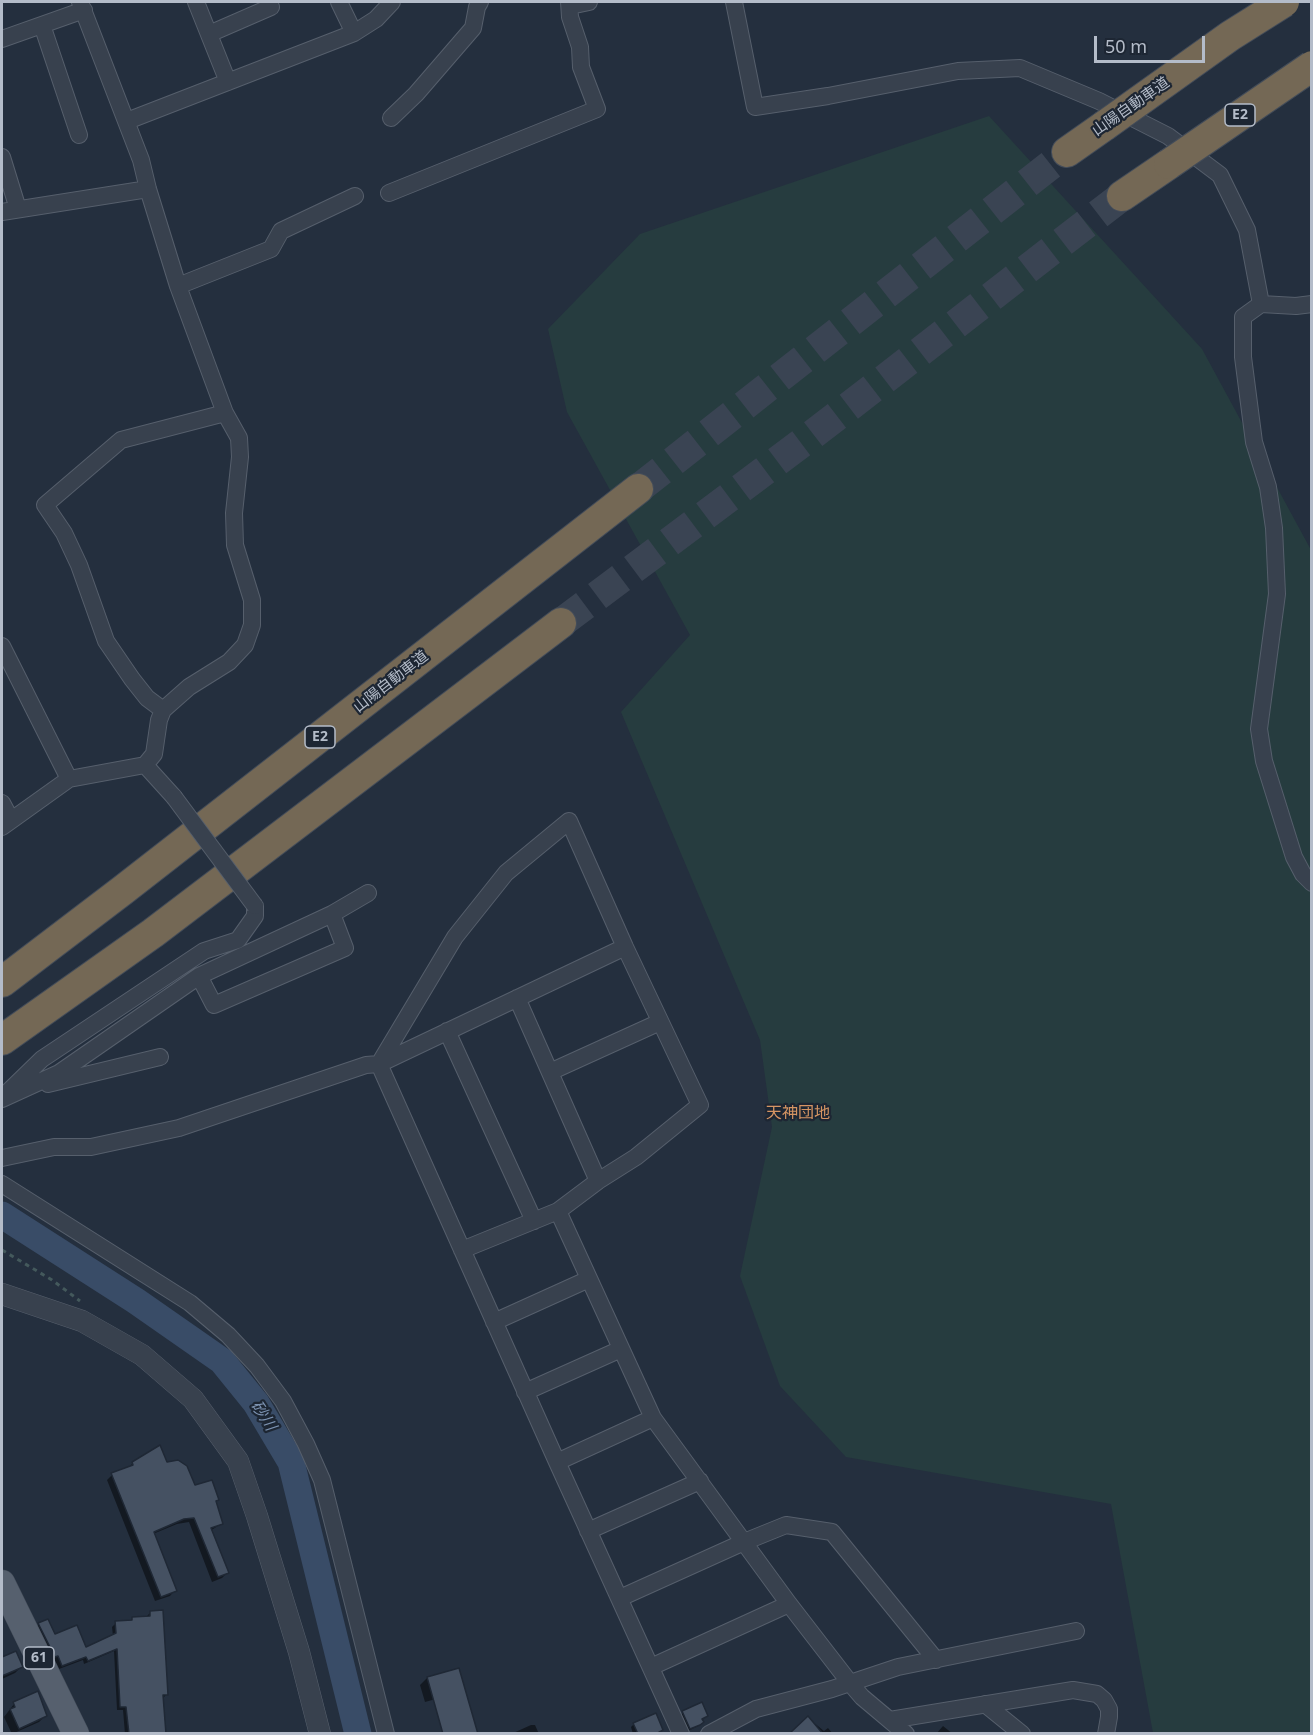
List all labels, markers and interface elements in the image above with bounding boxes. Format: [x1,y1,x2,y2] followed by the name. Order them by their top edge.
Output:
[1097,24,1208,62] scale bar
[1105,34,1147,58] text: 50 m
[1089,74,1173,140] street label: 山陽自動車道
[1225,104,1255,126] road number: E2
[350,647,432,717] street label: 山陽自動車道
[305,726,335,748] road number: E2
[766,1103,830,1123] district label: 天神団地
[246,1397,280,1435] water label: 砂川
[24,1647,54,1669] road number: 61

